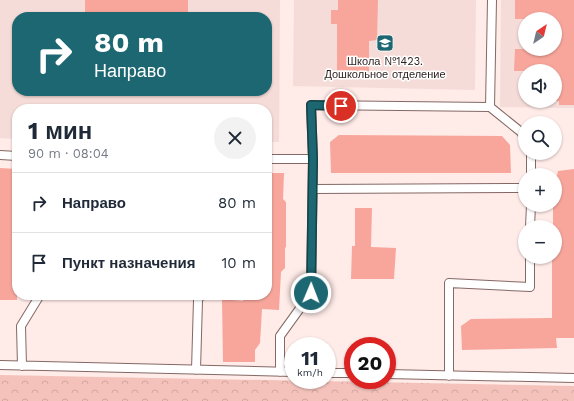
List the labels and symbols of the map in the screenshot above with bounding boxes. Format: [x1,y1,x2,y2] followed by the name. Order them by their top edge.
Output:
[518,12,562,56] north arrow
[375,33,395,53] school or university icon: Школа №1423. Дошкольное отделение
[324,55,446,81] place label: Школа №1423. Дошкольное отделение
[324,89,358,123] pin
[290,272,332,314] position arrow
[344,337,396,389] speed limit sign: 20

